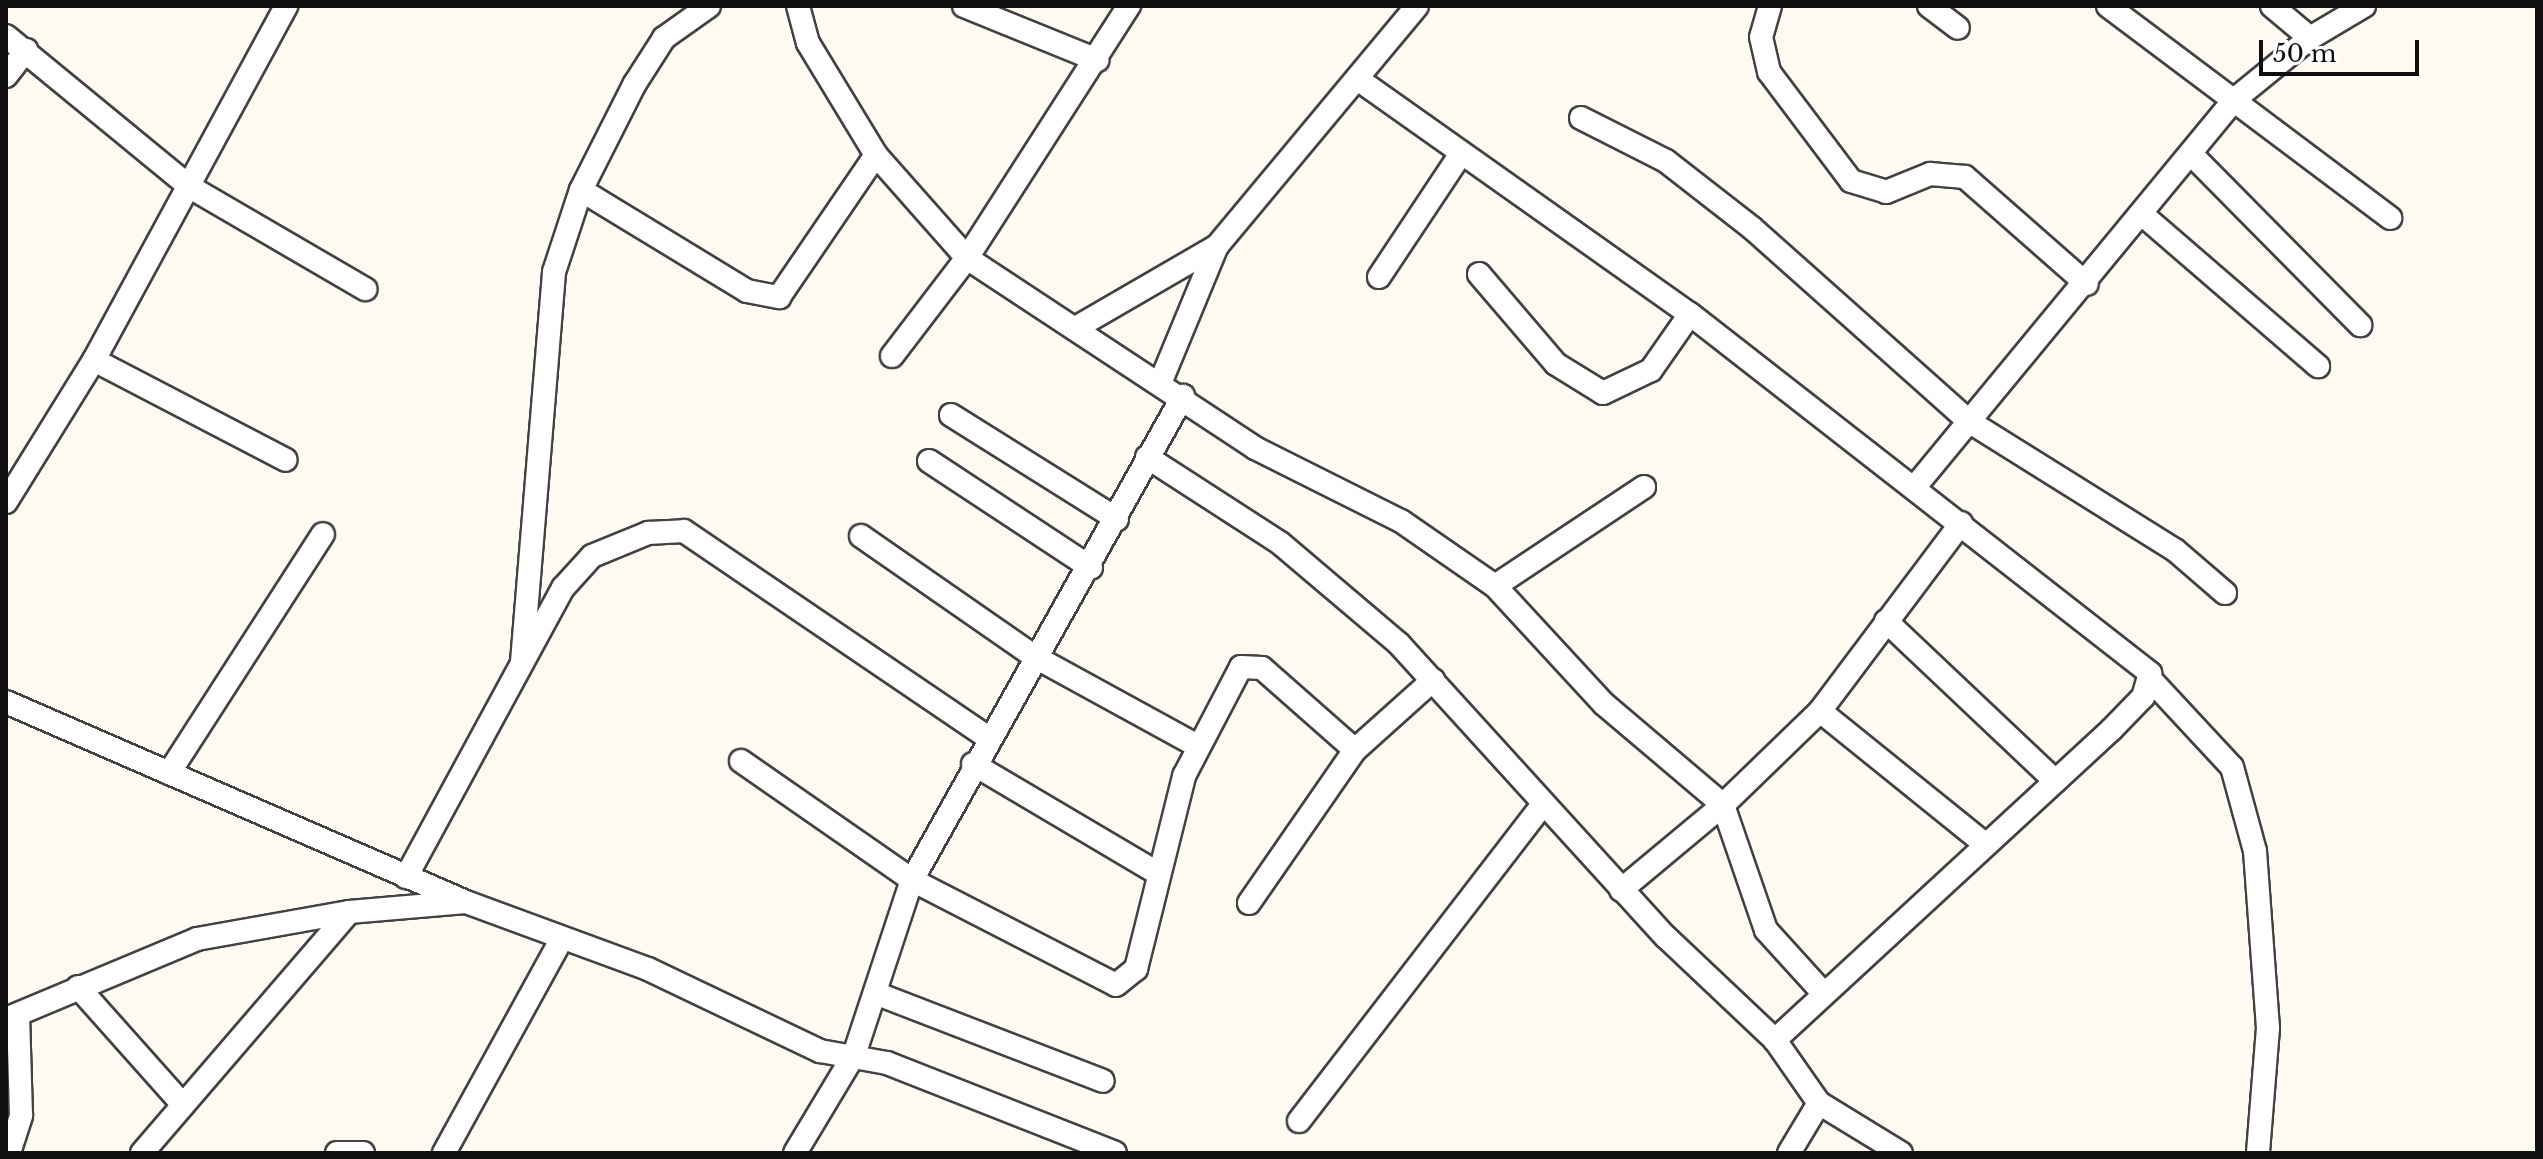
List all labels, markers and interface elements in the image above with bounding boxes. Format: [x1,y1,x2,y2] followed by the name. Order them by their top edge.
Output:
[2263,24,2423,74] scale bar
[2273,39,2336,68] text: 50 m

